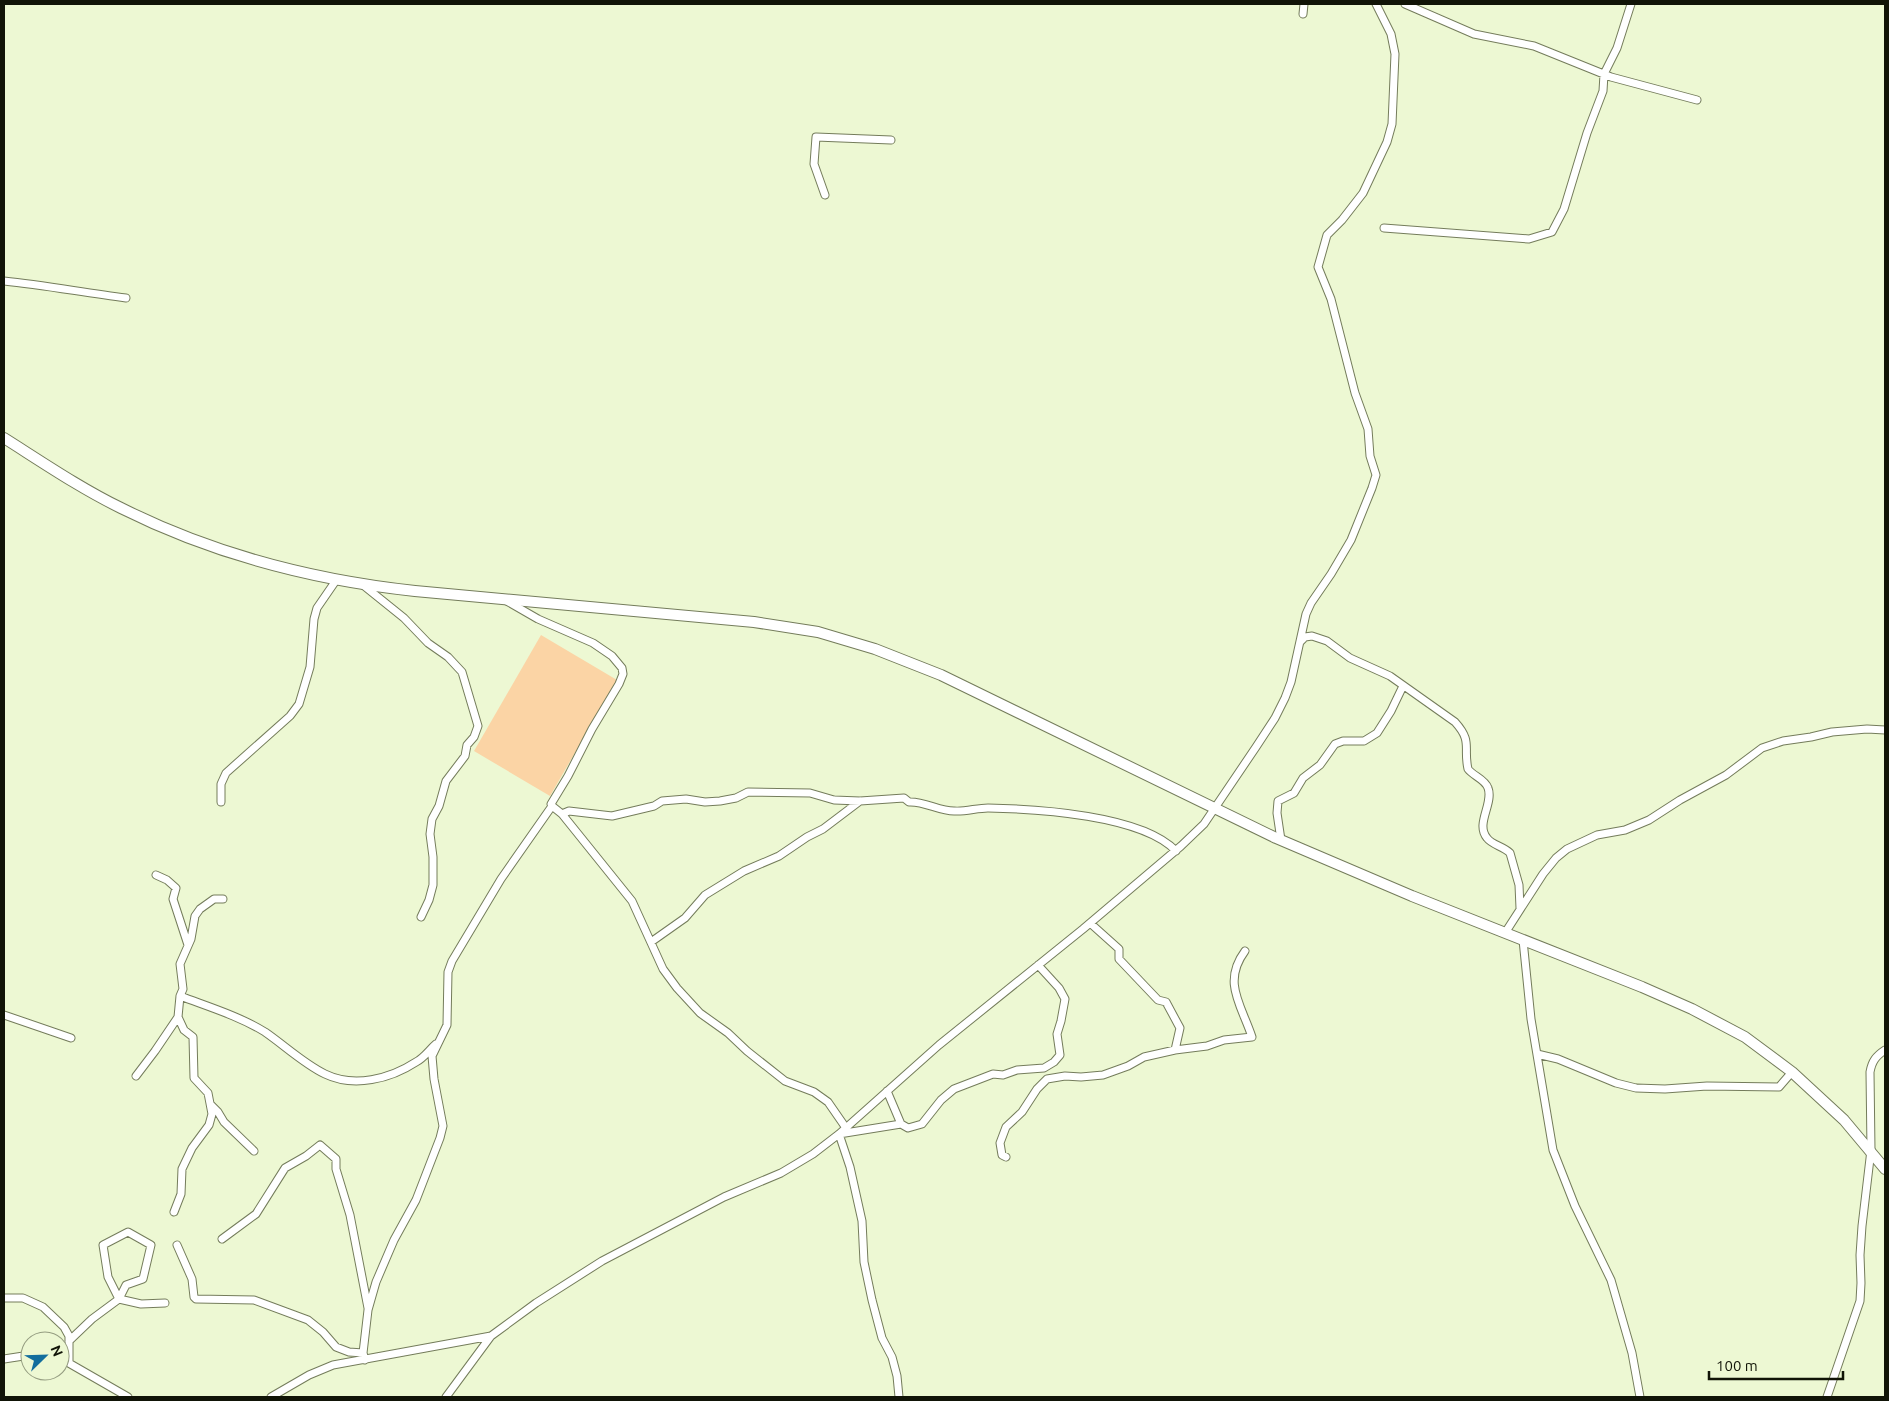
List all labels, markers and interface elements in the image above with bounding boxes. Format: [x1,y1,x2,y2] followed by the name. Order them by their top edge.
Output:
[20,1331,70,1381] north arrow
[48,1343,66,1359] text: N
[1709,1348,1843,1380] scale bar
[1716,1357,1758,1374] text: 100 m

